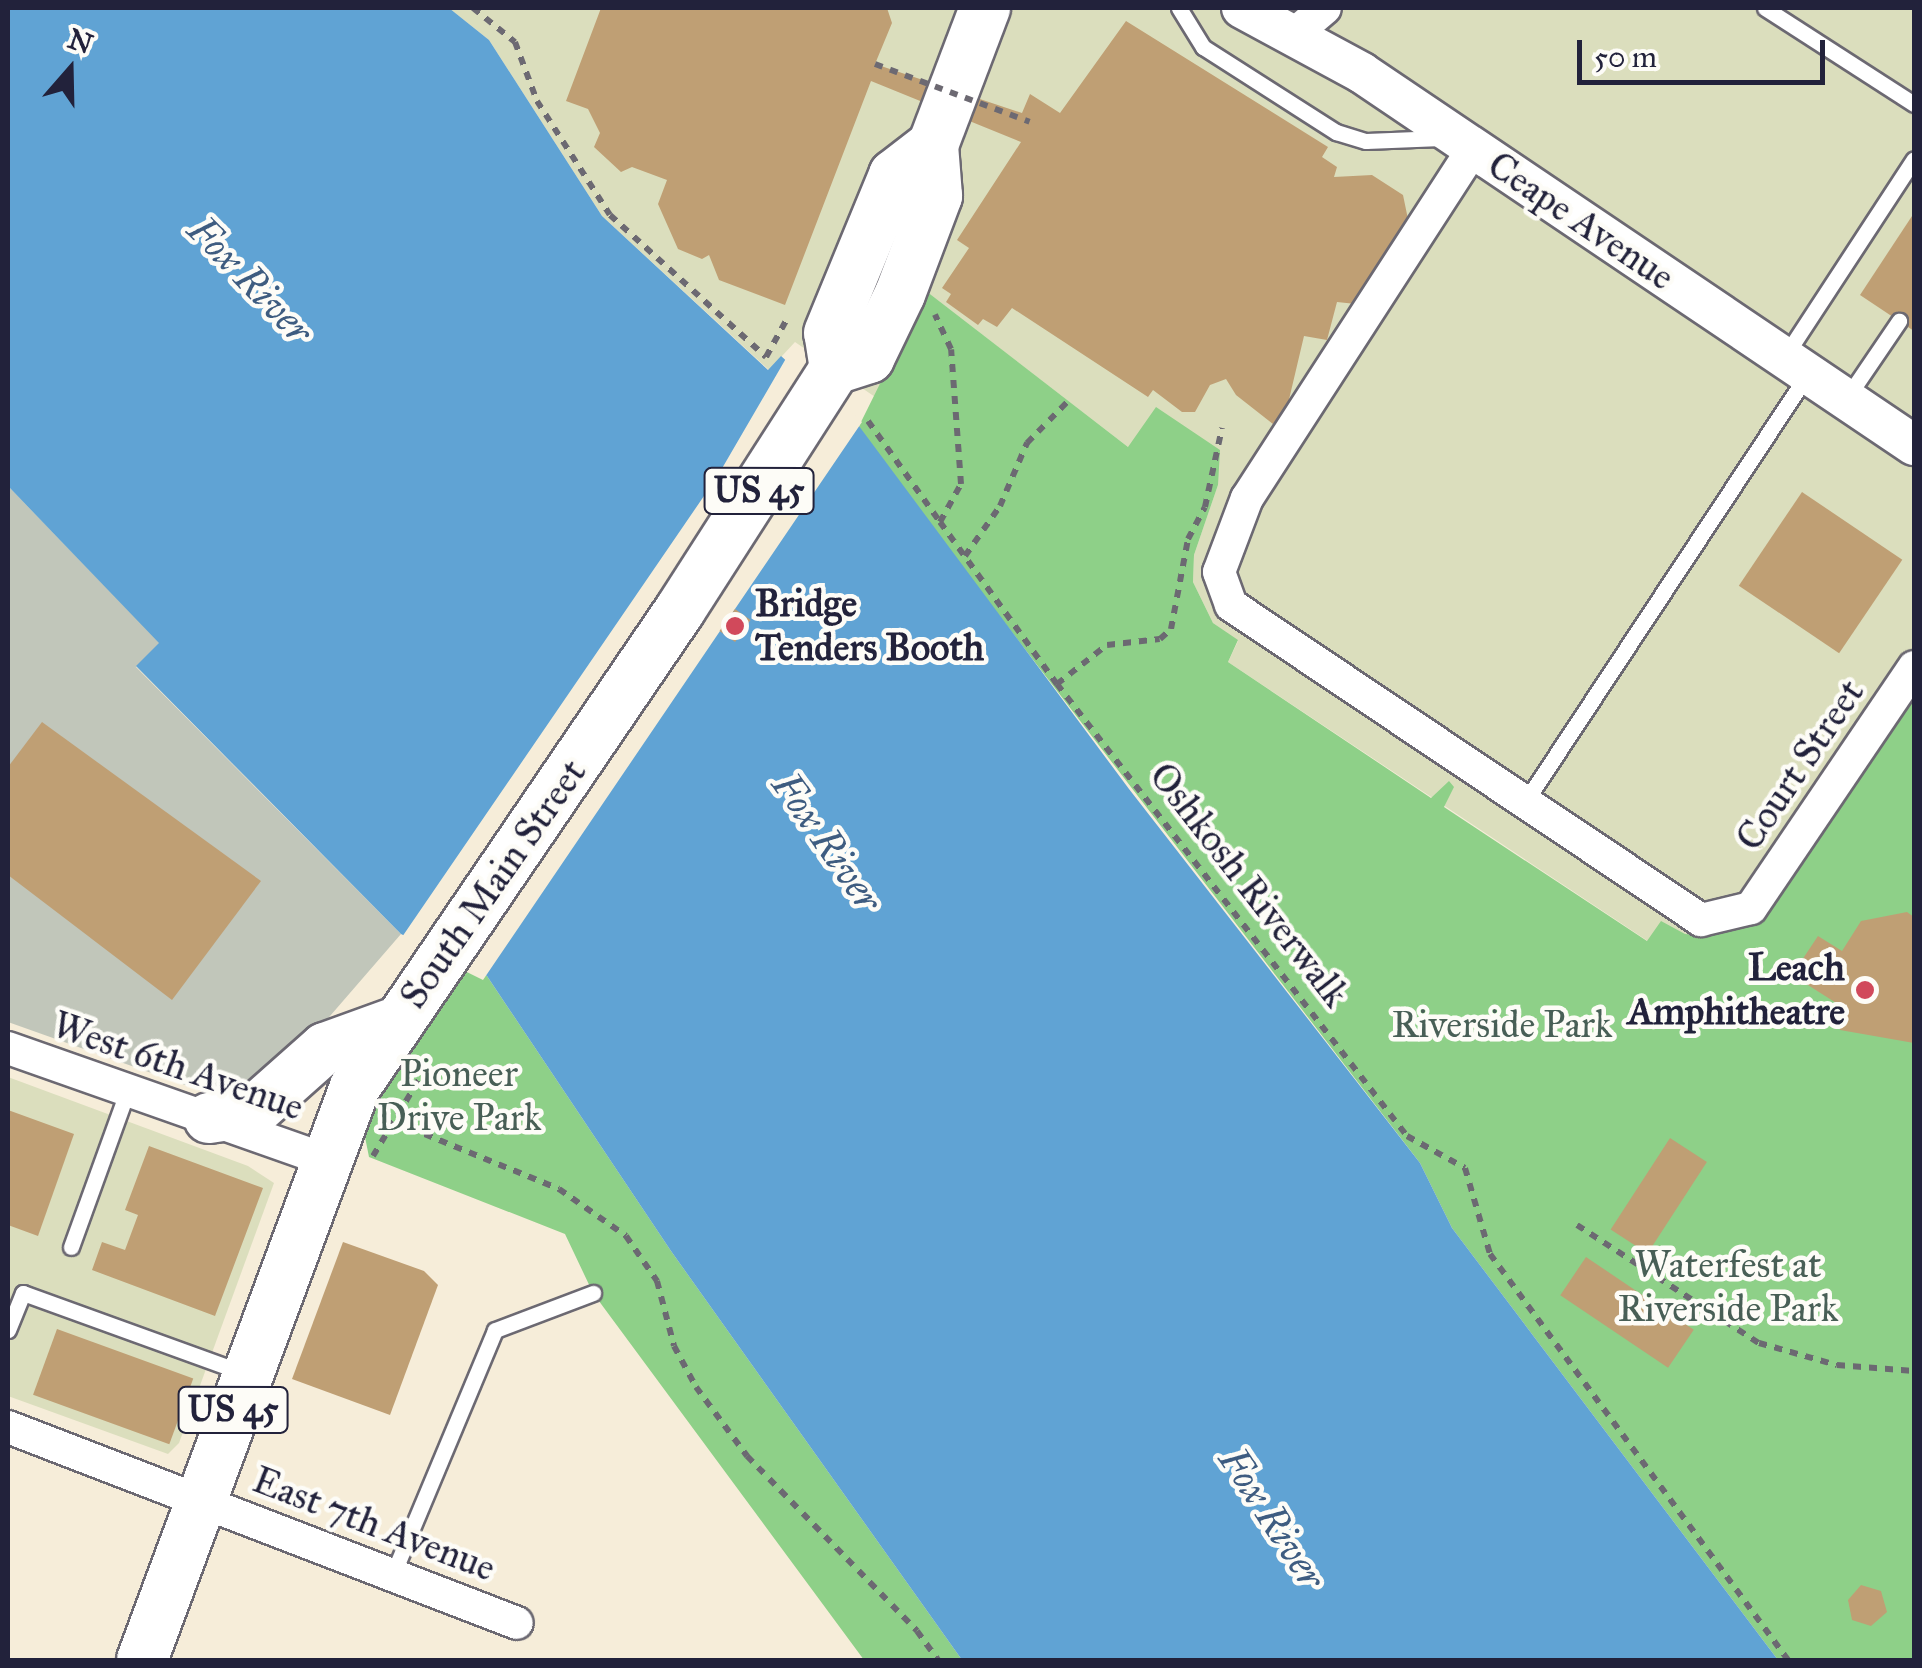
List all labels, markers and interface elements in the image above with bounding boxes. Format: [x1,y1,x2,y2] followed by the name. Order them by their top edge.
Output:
[20,20,120,120] north arrow
[1582,20,1830,82] scale bar
[63,21,98,62] text: N
[1594,39,1657,75] text: 50 m
[1479,142,1683,300] street label: Ceape Avenue
[178,206,322,354] water label: Fox River
[702,461,816,521] road number: US 45
[755,581,984,670] place label: Bridge Tenders Booth
[724,615,746,637] marker: Bridge Tenders Booth
[1726,671,1874,859] street label: Court Street
[390,751,596,1017] street label: South Main Street
[1139,754,1359,1016] street label: Oshkosh Riverwalk
[762,763,892,921] water label: Fox River
[1628,945,1845,1034] place label: Leach Amphitheatre
[1854,979,1876,1001] marker: Leach Amphitheatre
[47,1002,309,1130] street label: West 6th Avenue
[1392,1002,1612,1048] park label: Riverside Park
[377,1051,541,1140] park label: Pioneer Drive Park
[1618,1242,1838,1332] park label: Waterfest at Riverside Park
[176,1380,290,1440] road number: US 45
[1209,1438,1335,1598] water label: Fox River
[246,1457,502,1591] street label: East 7th Avenue

